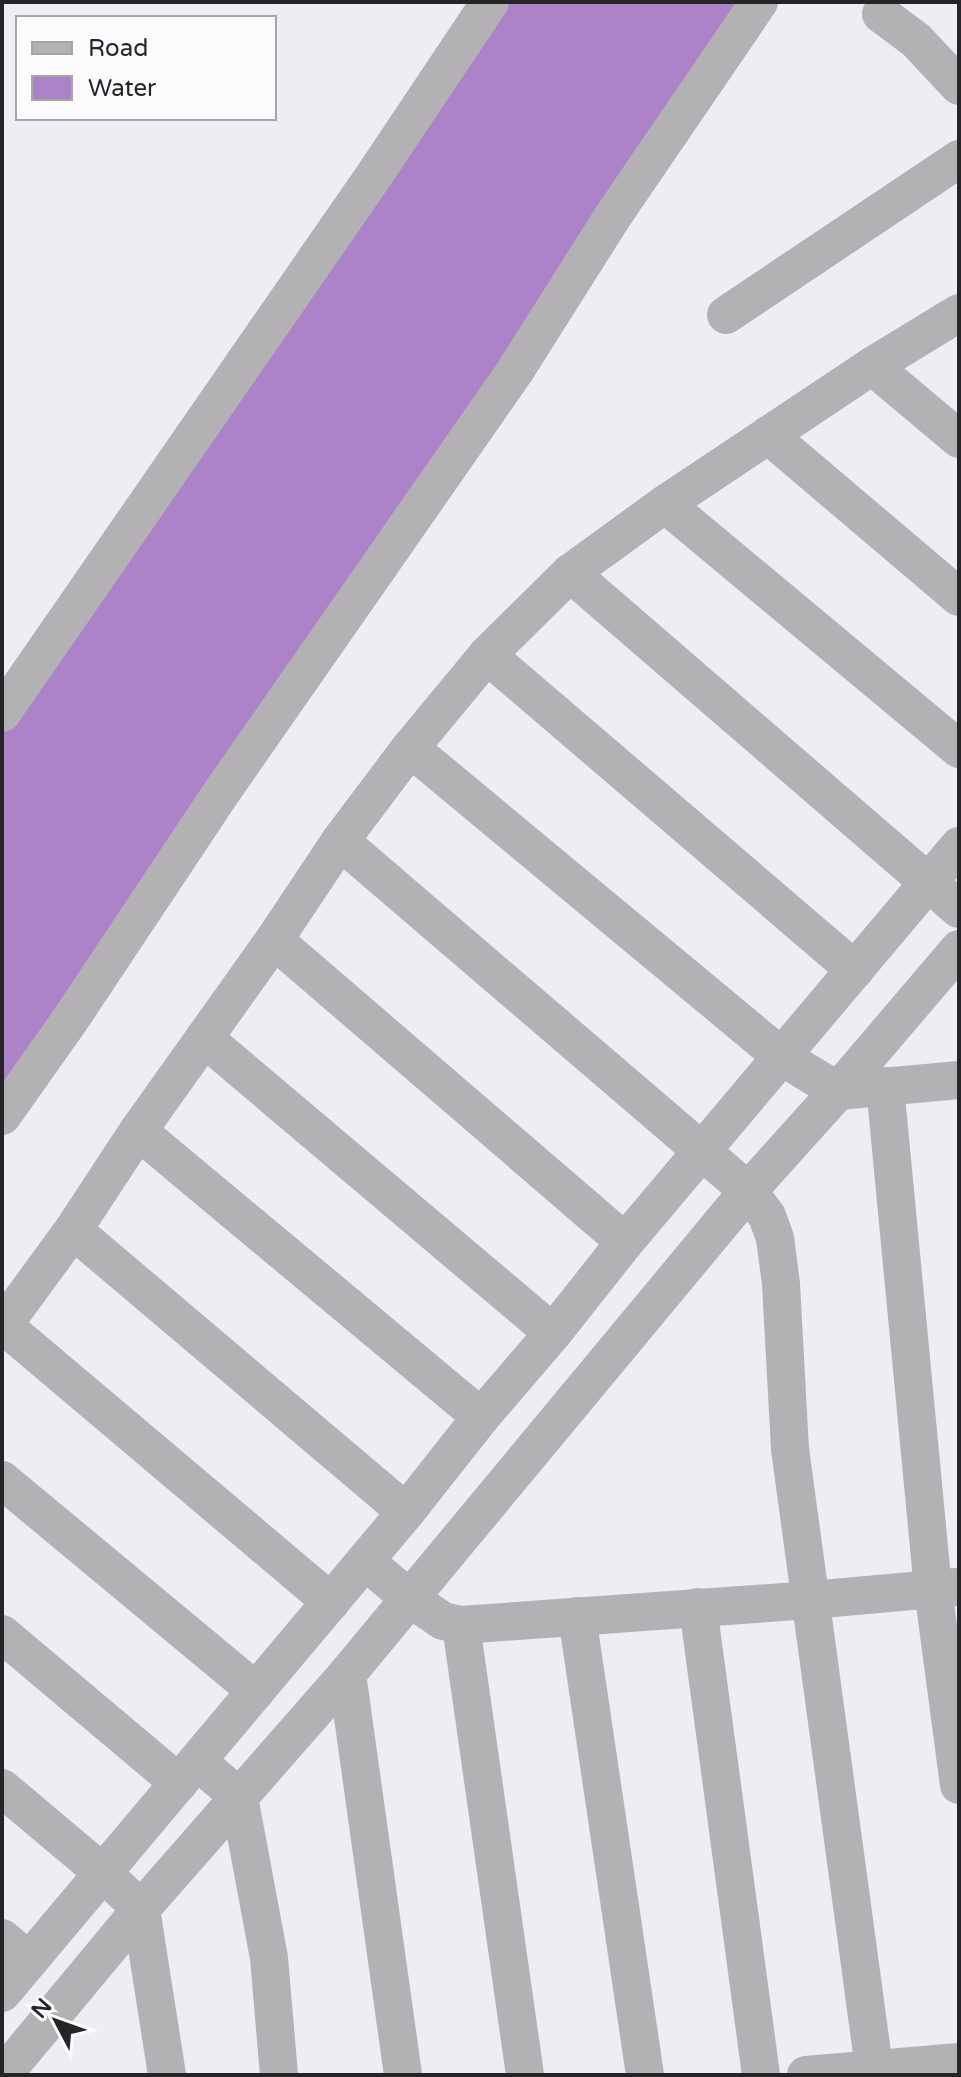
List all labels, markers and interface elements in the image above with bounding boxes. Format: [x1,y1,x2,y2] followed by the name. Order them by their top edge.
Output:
[16,16,276,120] legend
[88,34,148,63] text: Road
[88,74,157,103] text: Water
[16,1981,96,2061] north arrow
[26,1993,57,2024] text: N

